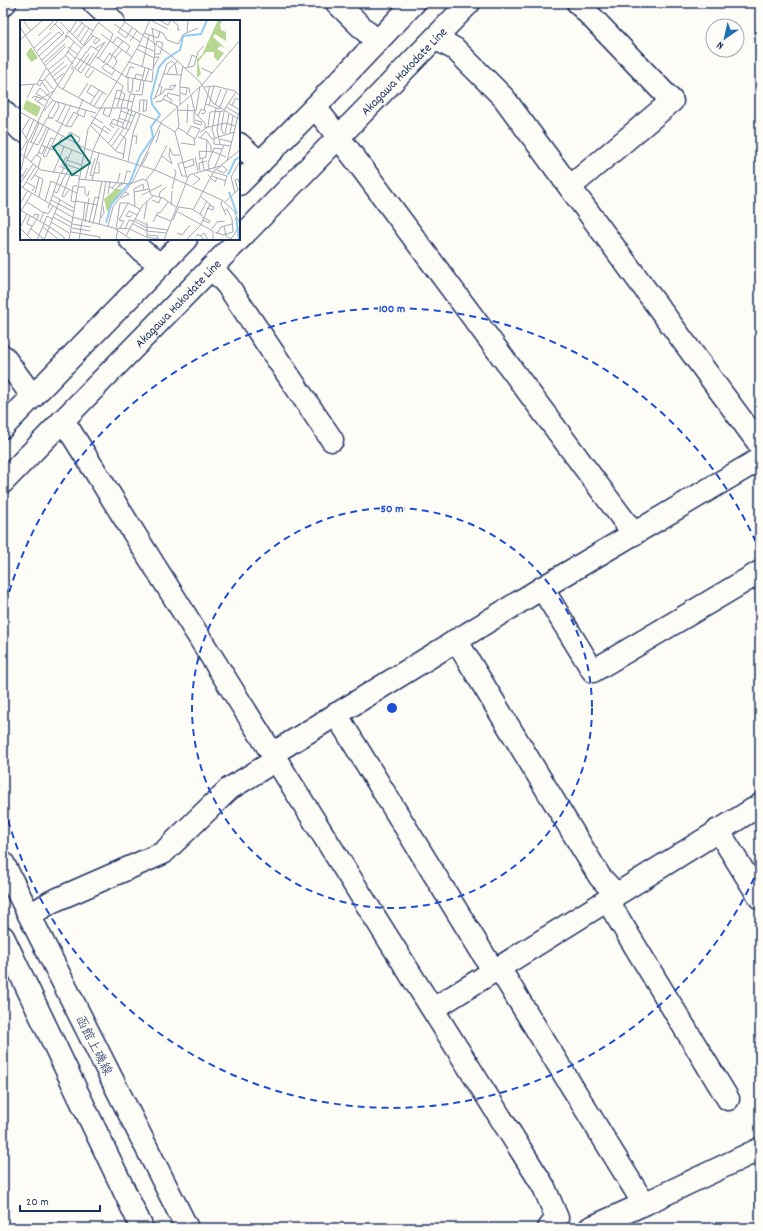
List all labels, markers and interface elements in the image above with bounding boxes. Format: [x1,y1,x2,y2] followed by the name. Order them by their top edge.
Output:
[705,18,745,58] north arrow
[20,20,240,240] inset map
[357,24,453,121] street label: Akagawa Hakodate Line
[713,36,727,53] text: N
[132,256,227,353] street label: Akagawa Hakodate Line
[379,301,405,318] text: 100 m
[380,501,404,518] text: 50 m
[385,701,399,715] centre of rings
[70,1013,116,1080] street label: 函館上磯線
[20,1187,100,1213] scale bar
[26,1194,49,1211] text: 20 m

